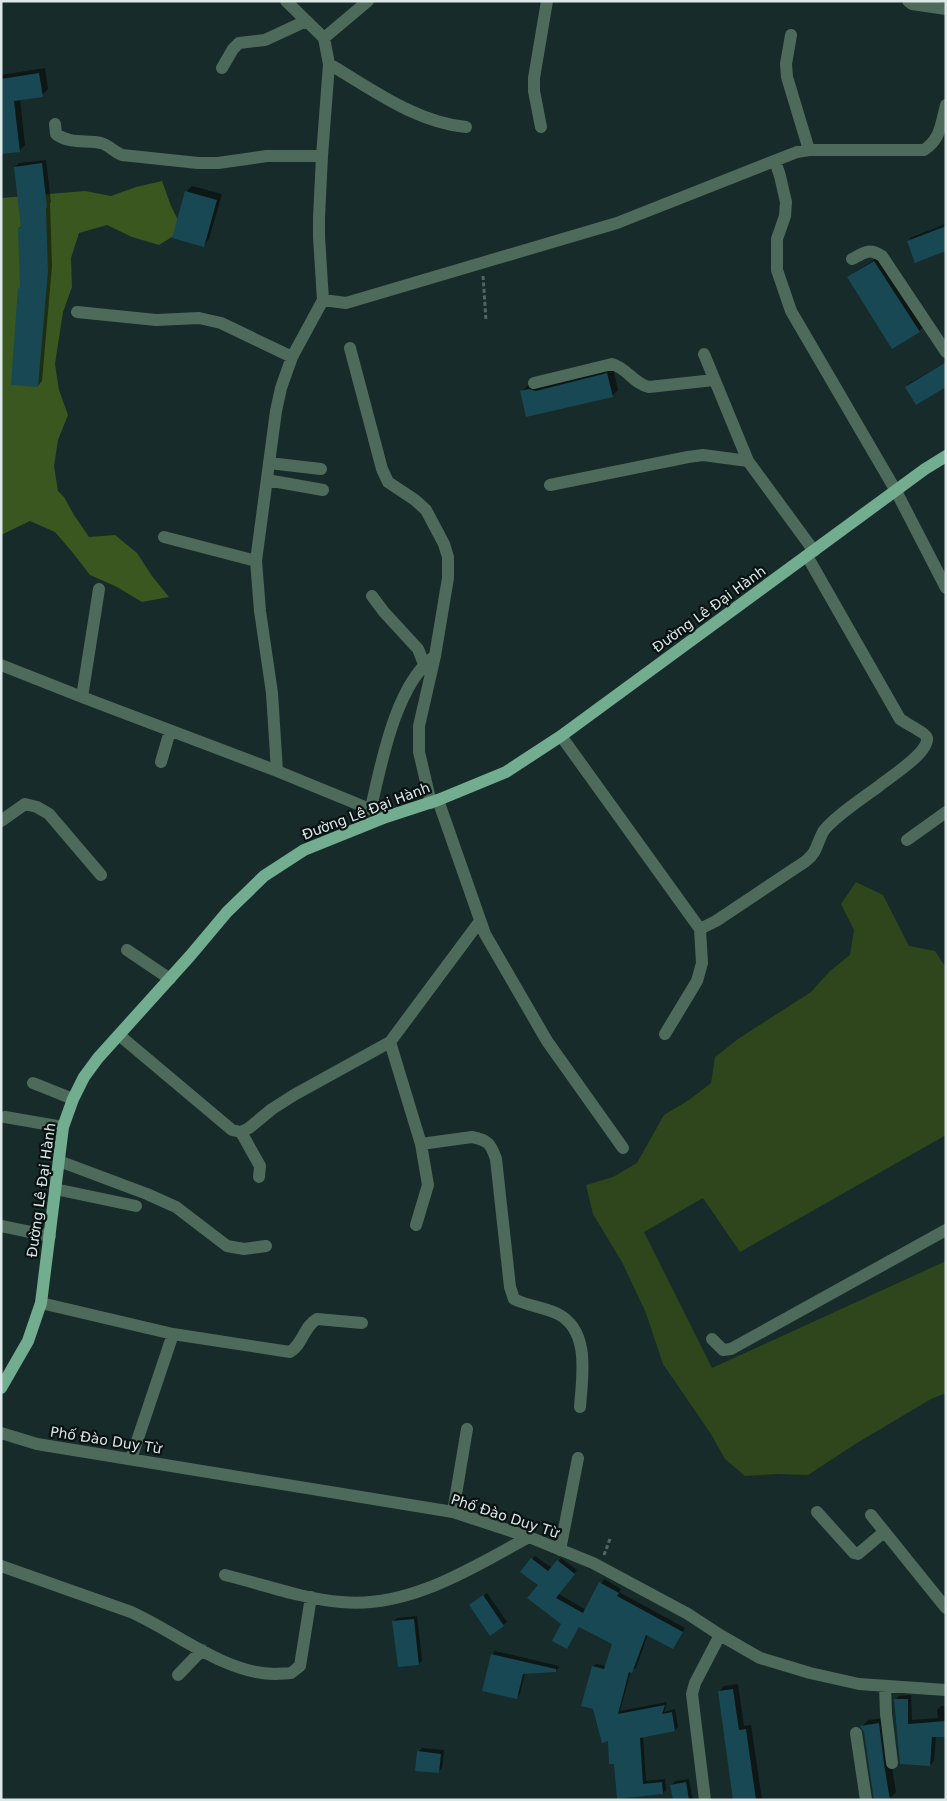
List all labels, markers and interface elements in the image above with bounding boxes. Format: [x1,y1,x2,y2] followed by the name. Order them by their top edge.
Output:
[649,563,769,655] street label: Đường Lê Đại Hành
[300,779,432,843] street label: Đường Lê Đại Hành
[24,1122,58,1258] street label: Đường Lê Đại Hành
[49,1423,164,1457] street label: Phố Đào Duy Từ
[449,1491,562,1541] street label: Phố Đào Duy Từ

